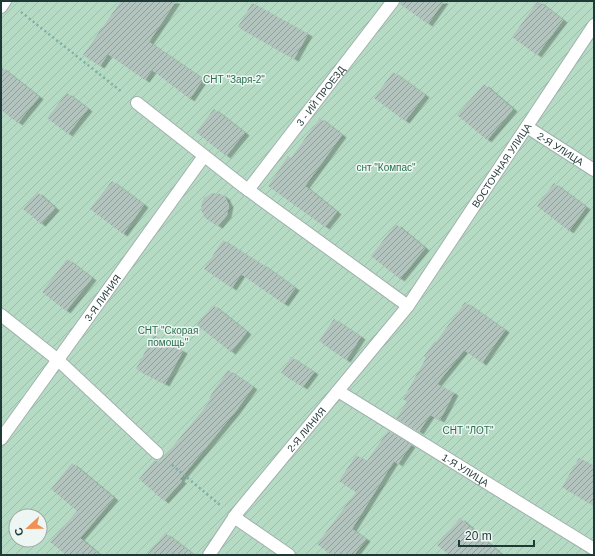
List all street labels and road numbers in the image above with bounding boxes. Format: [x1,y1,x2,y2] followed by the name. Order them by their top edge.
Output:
[294,63,347,128] street label: 3 - ИЙ ПРОЕЗД
[469,121,533,209] street label: ВОСТОЧНАЯ УЛИЦА
[535,130,586,168] street label: 2-Я УЛИЦА
[82,272,123,323] street label: 3-Я ЛИНИЯ
[285,405,328,454] street label: 2-Я ЛИНИЯ
[440,451,491,488] street label: 1-Я УЛИЦА

